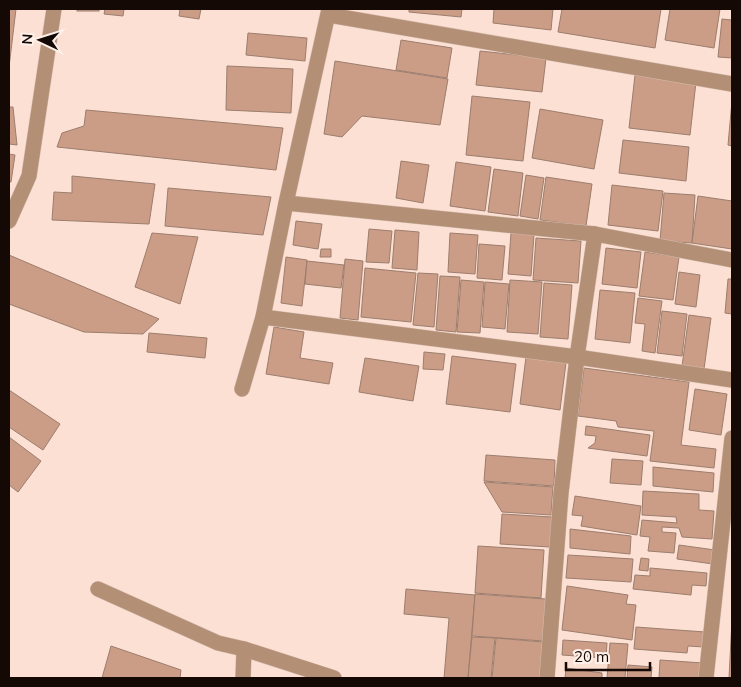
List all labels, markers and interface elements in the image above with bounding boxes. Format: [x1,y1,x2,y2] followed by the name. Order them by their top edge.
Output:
[15,15,65,65] north arrow
[18,33,36,45] text: N
[566,640,650,672] scale bar
[574,647,609,666] text: 20 m

